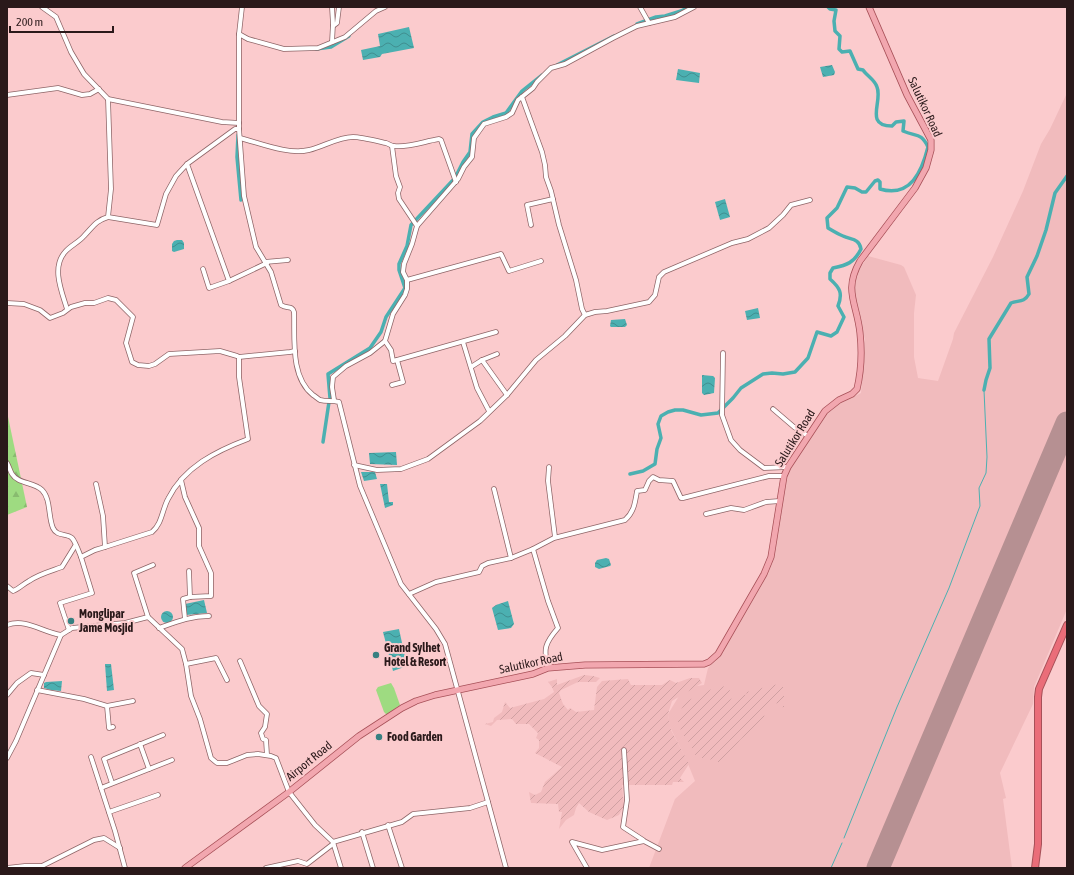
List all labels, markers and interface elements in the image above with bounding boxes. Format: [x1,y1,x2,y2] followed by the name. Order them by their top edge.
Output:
[10,8,113,34] scale bar
[16,15,43,29] text: 200 m
[905,75,945,139] street label: Salutikor Road
[772,407,818,469] street label: Salutikor Road
[78,607,134,635] place label: Monglipar Jame Mosjid
[66,616,76,626] marker: Monglipar Jame Mosjid
[384,641,447,669] place label: Grand Sylhet Hotel & Resort
[498,649,564,677] street label: Salutikor Road
[371,650,381,660] marker: Grand Sylhet Hotel & Resort
[387,730,443,744] place label: Food Garden
[374,732,384,742] marker: Food Garden
[283,738,335,784] street label: Airport Road

